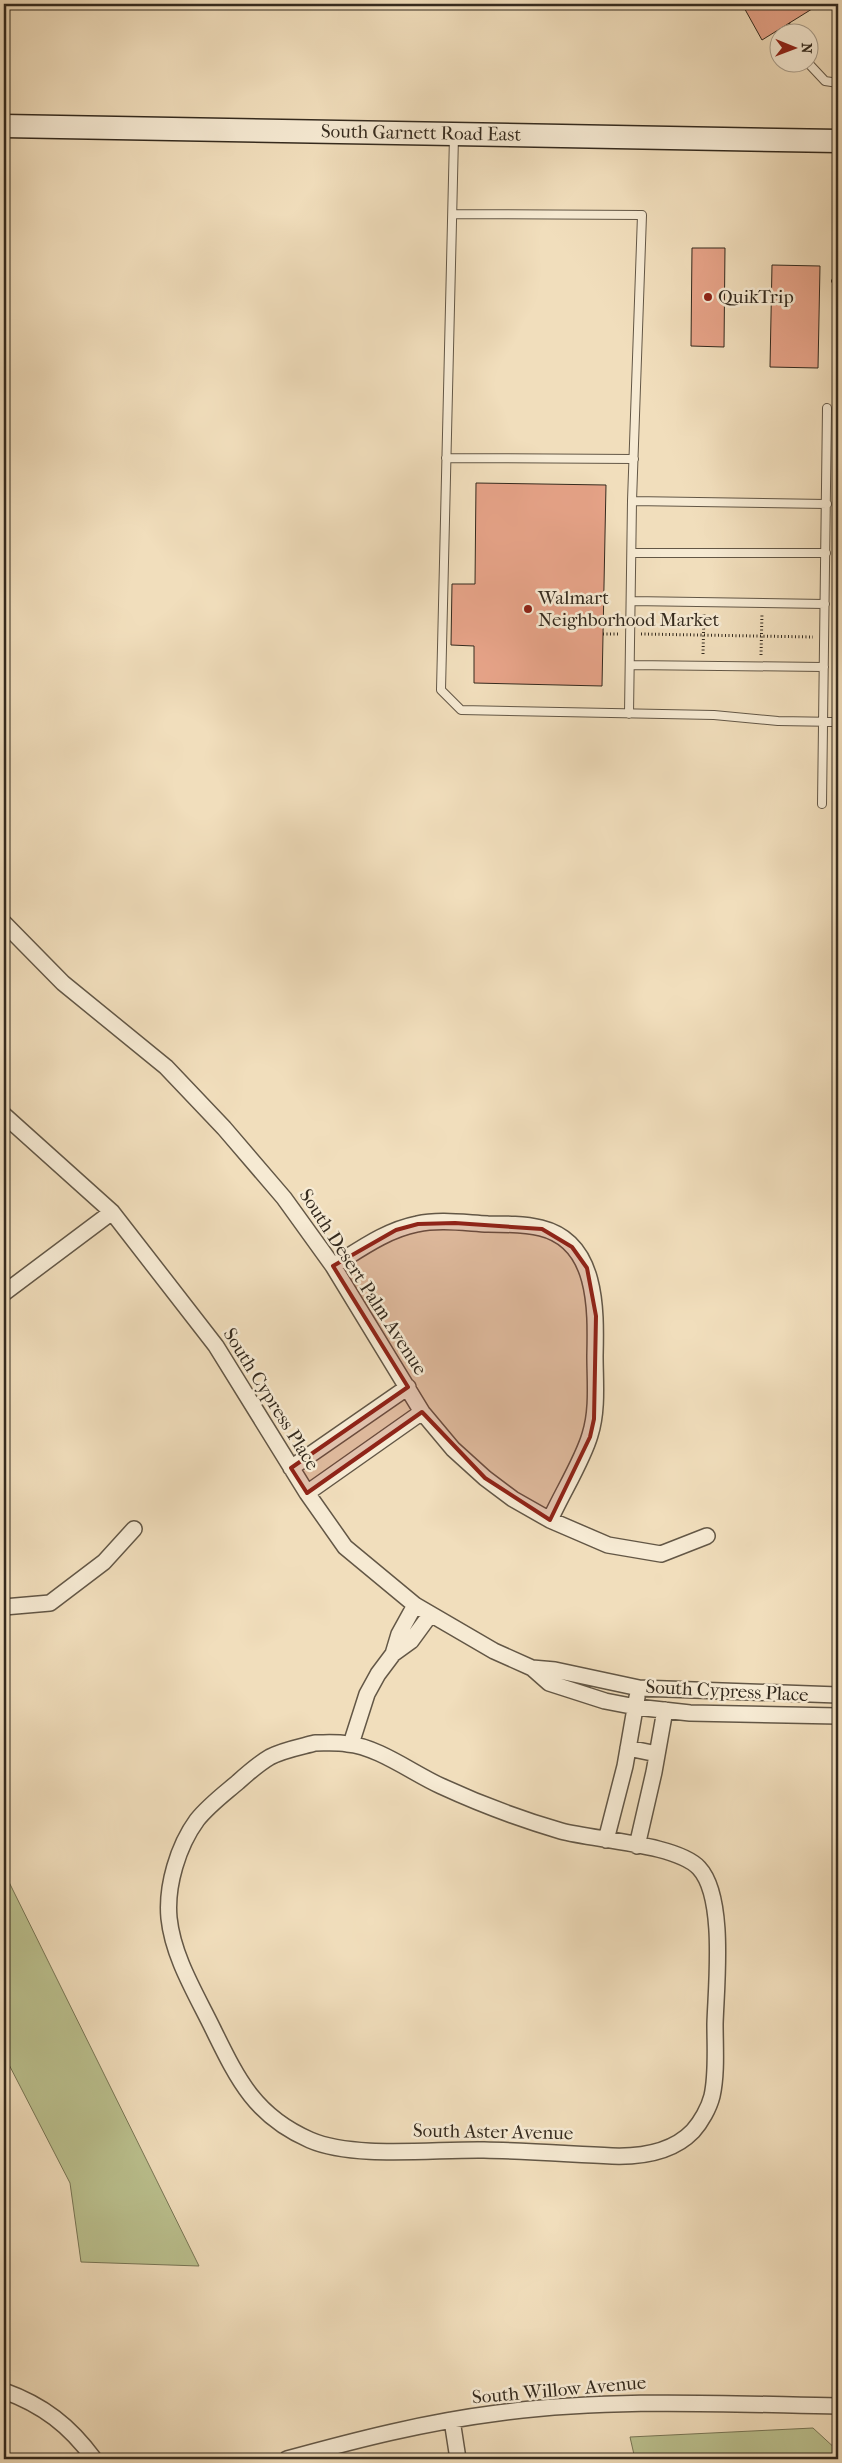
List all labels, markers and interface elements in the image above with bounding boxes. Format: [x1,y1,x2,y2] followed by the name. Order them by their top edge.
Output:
[770,22,820,72] north arrow
[798,43,815,54] text: N
[321,120,522,146] street label: South Garnett Road East
[718,286,794,308] place label: QuikTrip
[702,291,714,303] marker: QuikTrip
[537,587,719,631] place label: Walmart Neighborhood Market
[522,603,534,615] marker: Walmart Neighborhood Market
[295,1185,431,1379] street label: South Desert Palm Avenue
[218,1324,324,1474] street label: South Cypress Place
[645,1676,809,1706] street label: South Cypress Place
[413,2120,573,2144] street label: South Aster Avenue
[471,2371,647,2409] street label: South Willow Avenue

